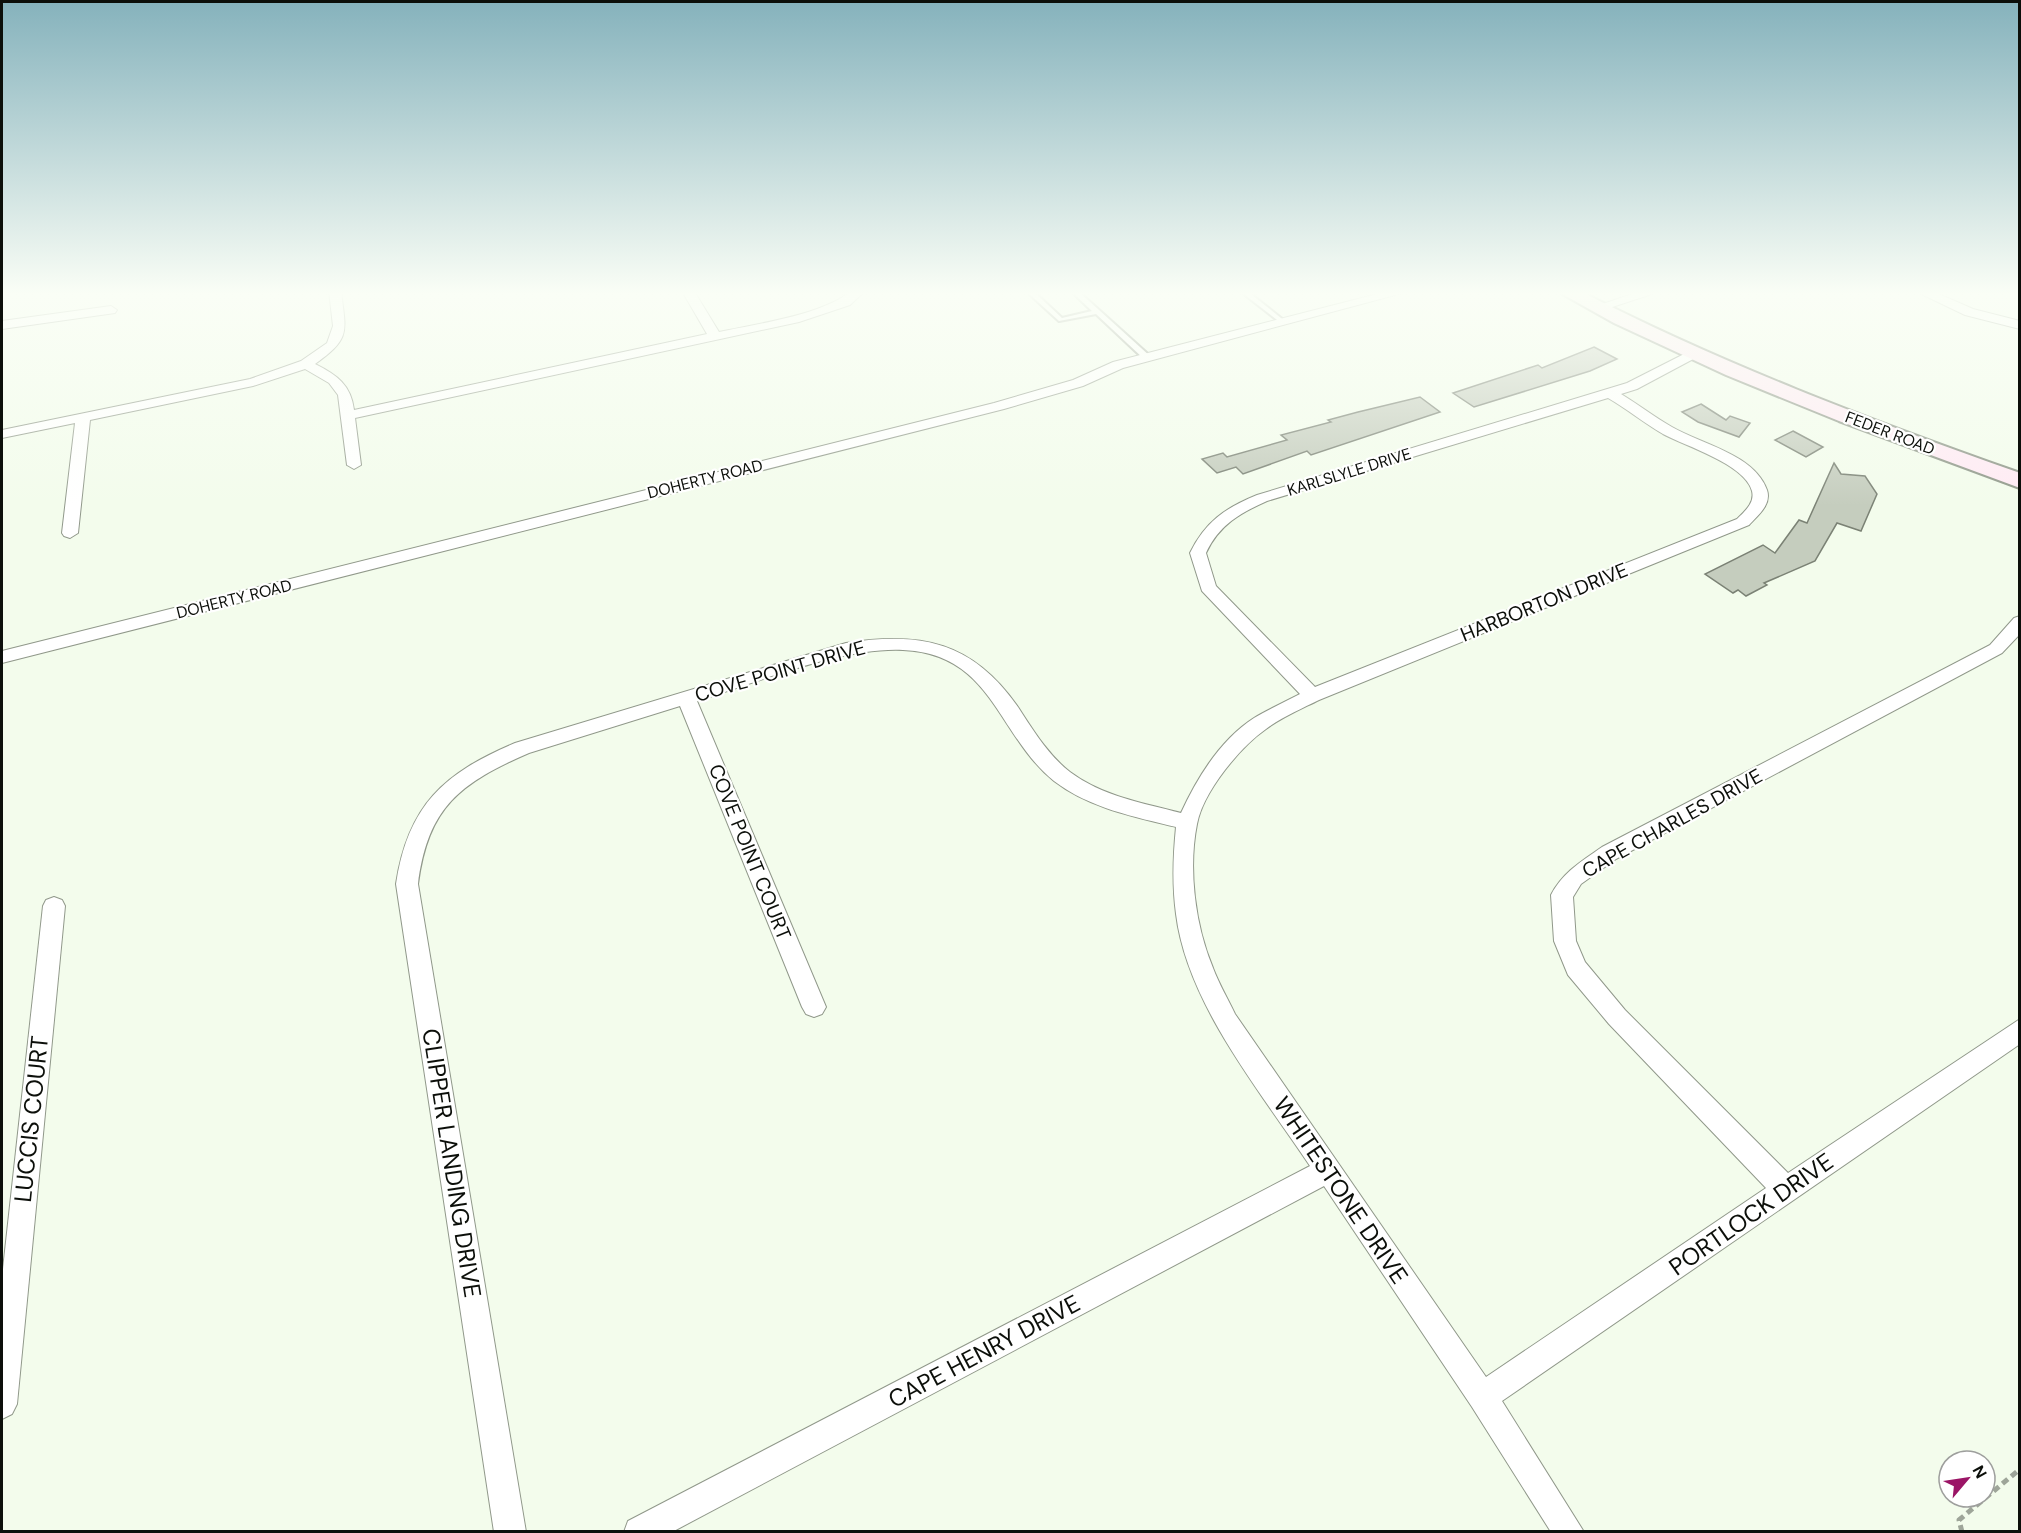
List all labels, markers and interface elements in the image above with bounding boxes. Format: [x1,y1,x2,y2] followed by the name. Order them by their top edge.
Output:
[1842,406,1938,460] street label: FEDER ROAD
[1284,443,1414,501] street label: KARLSLYLE DRIVE
[645,455,765,503] street label: DOHERTY ROAD
[1456,557,1632,647] street label: HARBORTON DRIVE
[174,575,294,623] street label: DOHERTY ROAD
[692,634,868,708] street label: COVE POINT DRIVE
[703,760,797,944] street label: COVE POINT COURT
[1577,763,1767,883] street label: CAPE CHARLES DRIVE
[415,1026,489,1300] street label: CLIPPER LANDING DRIVE
[7,1034,55,1204] street label: LUCCIS COURT
[1267,1090,1415,1290] street label: WHITESTONE DRIVE
[1663,1146,1839,1282] street label: PORTLOCK DRIVE
[883,1287,1085,1415] street label: CAPE HENRY DRIVE
[1937,1449,1997,1509] north arrow
[1968,1462,1992,1482] text: N

